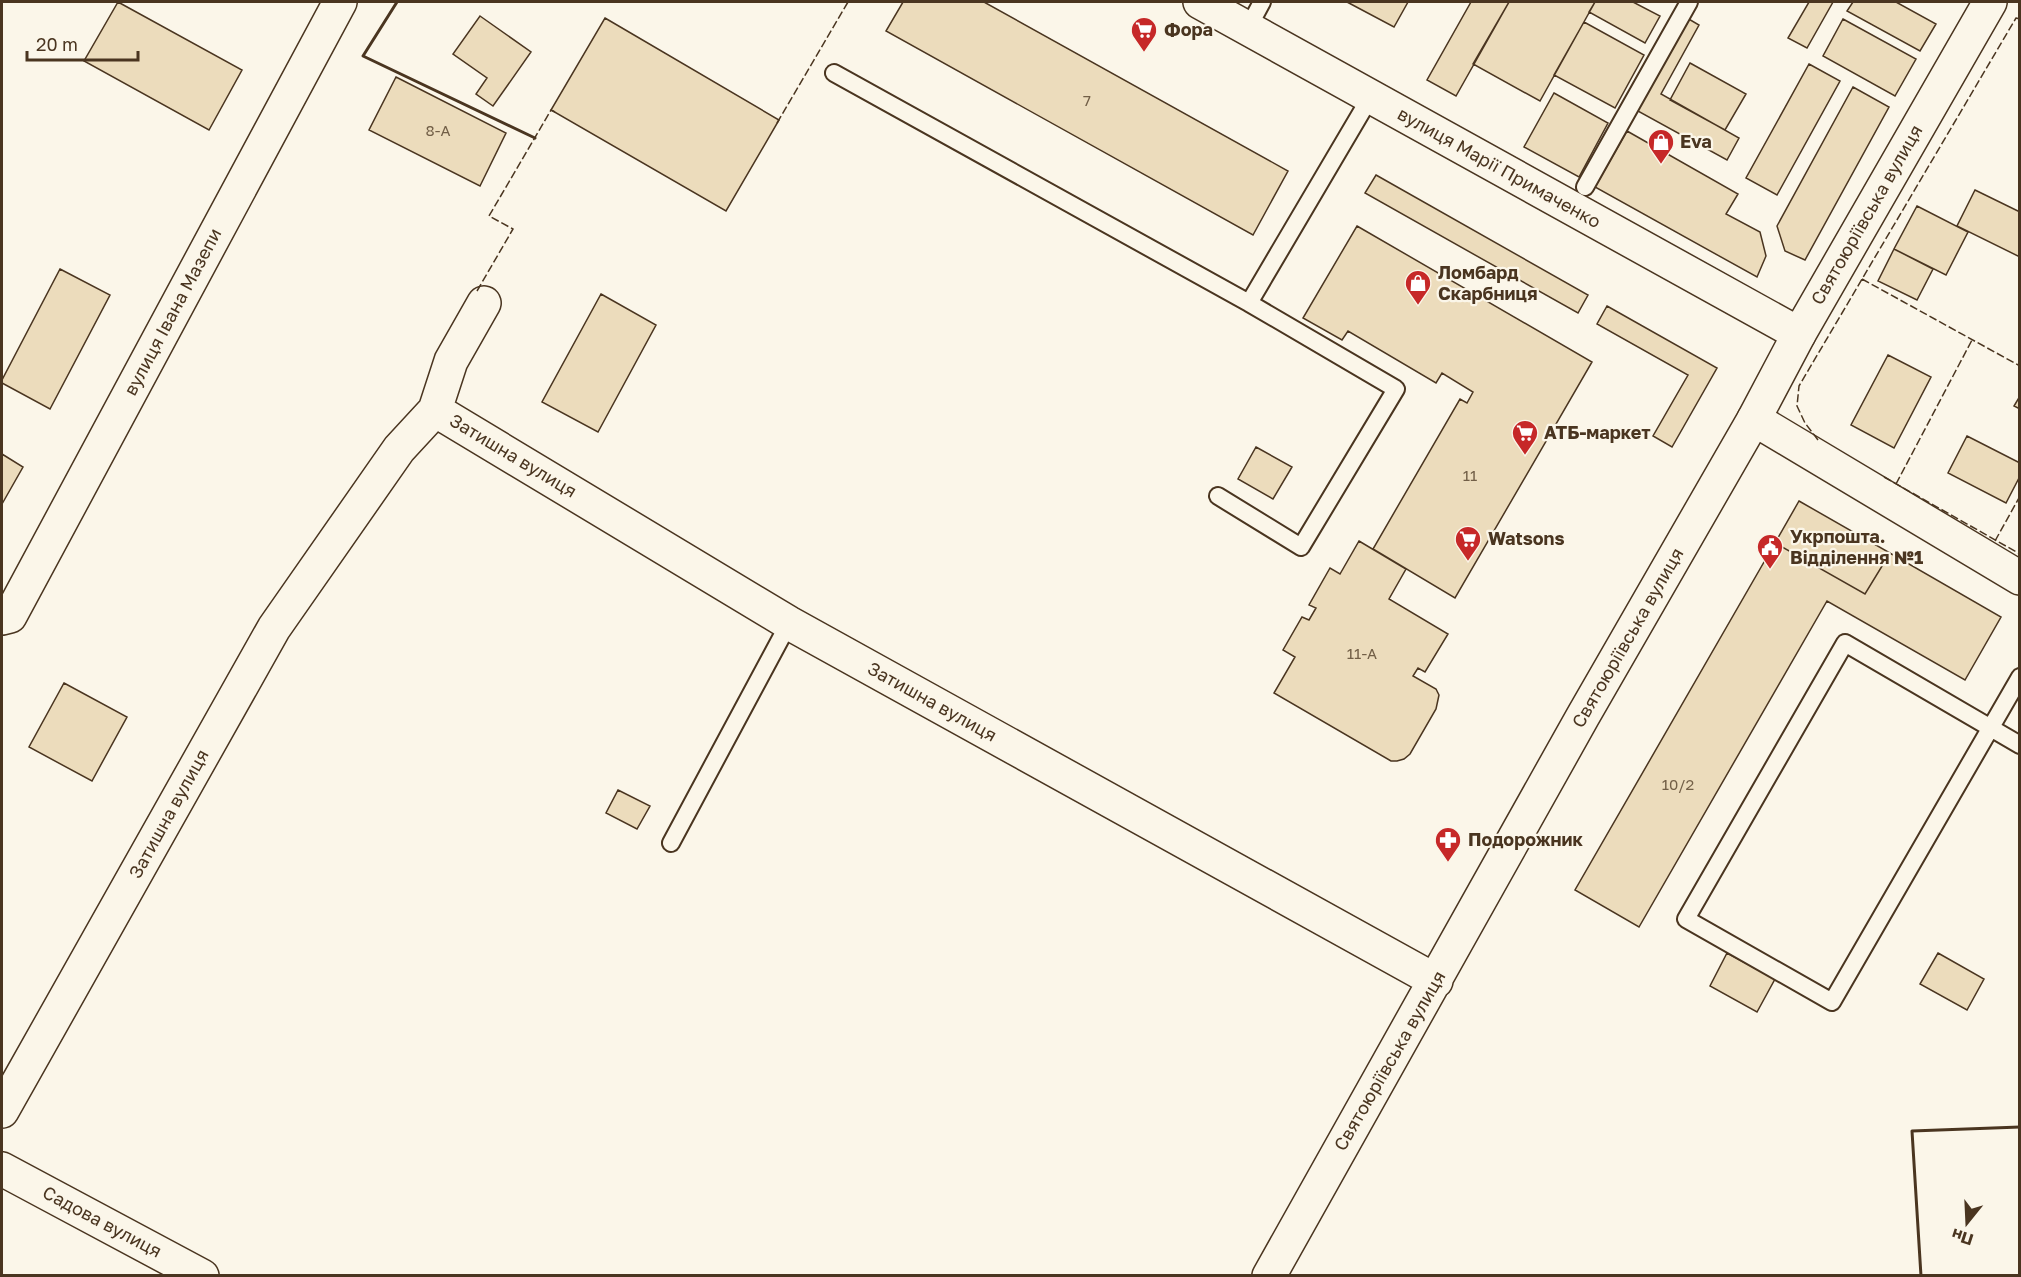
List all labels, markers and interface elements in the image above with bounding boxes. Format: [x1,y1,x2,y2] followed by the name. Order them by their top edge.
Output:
[1129,15,1159,53] supermarket icon: Фора
[1164,18,1213,40] place label: Фора
[27,24,138,62] scale bar
[36,33,78,55] text: 20 m
[1083,91,1091,109] house number: 7
[1394,102,1605,232] street label: вулиця Марії Примаченко
[426,121,450,139] house number: 8-А
[1806,121,1927,308] street label: Святоюріївська вулиця
[1646,127,1676,165] shop icon: Eva
[1680,130,1712,152] place label: Eva
[119,224,226,399] street label: вулиця Івана Мазепи
[1438,261,1537,304] place label: Ломбард Скарбниця
[1403,268,1433,306] shop icon: Ломбард Скарбниця
[446,409,581,502] street label: Затишна вулиця
[1510,418,1540,456] supermarket icon: АТБ-маркет
[1544,421,1651,443] place label: АТБ-маркет
[1463,466,1477,484] house number: 11
[1453,524,1483,562] supermarket icon: Watsons
[1790,525,1923,568] place label: Укрпошта. Відділення №1
[1488,527,1565,549] place label: Watsons
[1755,532,1785,570] public building icon: Укрпошта. Відділення №1
[1567,544,1688,731] street label: Святоюріївська вулиця
[1347,644,1377,662] house number: 11-А
[864,657,1001,746] street label: Затишна вулиця
[124,745,213,882] street label: Затишна вулиця
[1662,775,1694,793] house number: 10/2
[1433,825,1463,863] pharmacy icon: Подорожник
[1468,828,1583,850] place label: Подорожник
[1329,967,1450,1154] street label: Святоюріївська вулиця
[39,1181,166,1262] street label: Садова вулиця
[1937,1193,1997,1253] north arrow
[1949,1224,1976,1250] text: Пн

